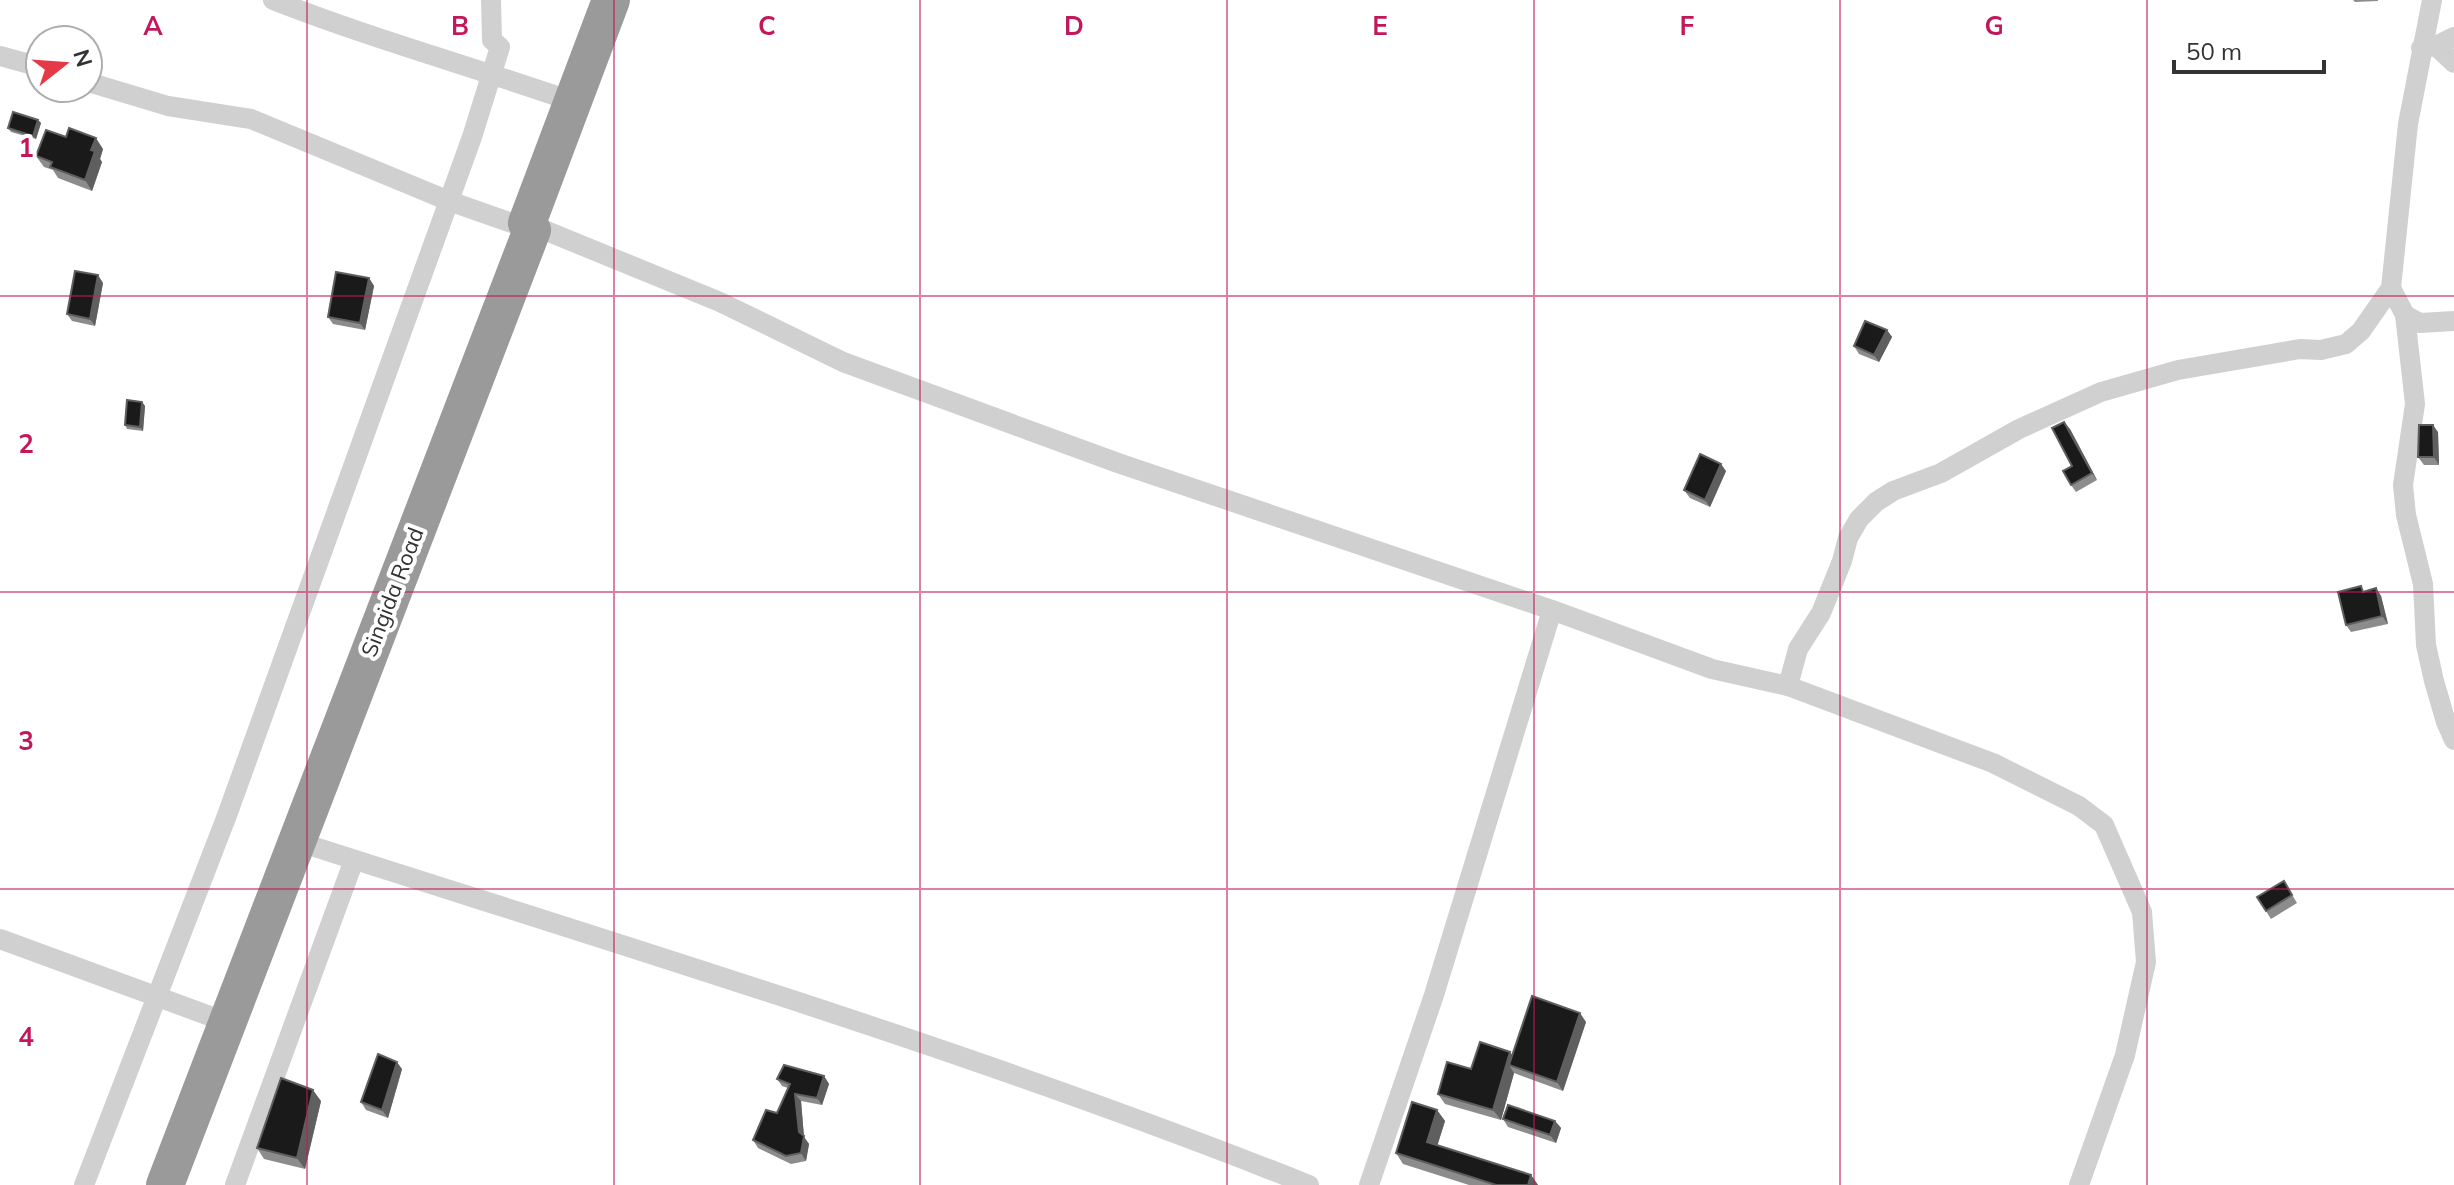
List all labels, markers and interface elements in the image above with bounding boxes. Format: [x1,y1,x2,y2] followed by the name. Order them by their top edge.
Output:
[143,9,163,42] text: A
[451,9,469,42] text: B
[758,9,776,42] text: C
[1064,9,1084,42] text: D
[1372,9,1388,42] text: E
[1680,9,1695,42] text: F
[1984,9,2004,42] text: G
[24,24,104,104] north arrow
[2174,24,2324,74] scale bar
[2186,36,2242,66] text: 50 m
[67,46,99,70] text: N
[18,131,34,164] text: 1
[18,427,34,460] text: 2
[354,523,430,661] street label: Singida Road
[18,724,34,757] text: 3
[18,1020,34,1053] text: 4

